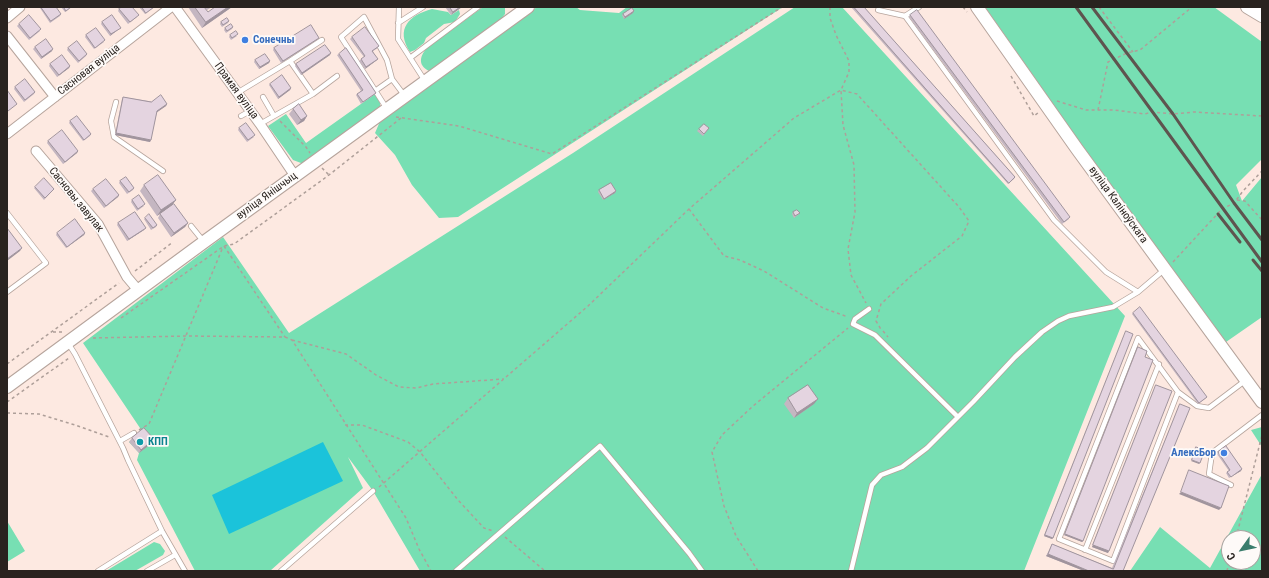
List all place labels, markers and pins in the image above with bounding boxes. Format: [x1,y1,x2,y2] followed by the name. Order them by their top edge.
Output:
[253,33,294,47] place label: Сонечны
[240,35,250,45] marker: Сонечны
[148,435,168,449] place label: КПП
[135,437,145,447] marker: КПП
[1171,446,1216,460] place label: АлексБор
[1219,448,1229,458] marker: АлексБор

